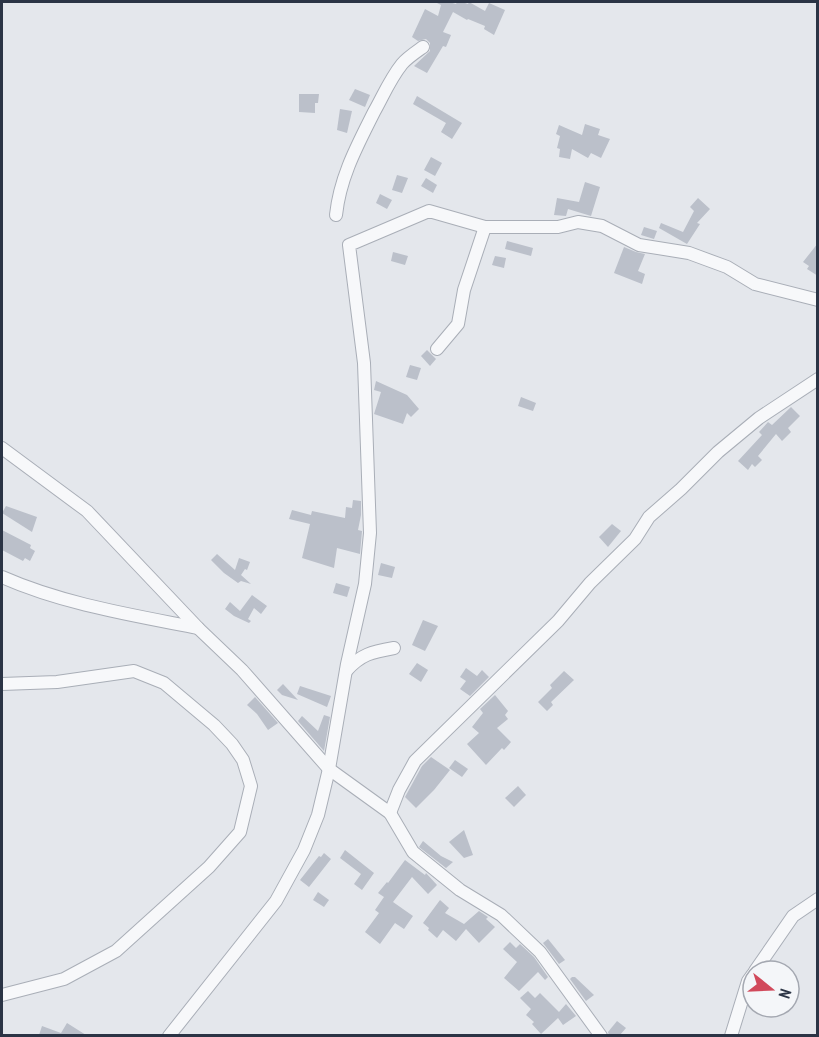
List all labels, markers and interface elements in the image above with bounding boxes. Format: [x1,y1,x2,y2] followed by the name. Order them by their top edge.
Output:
[741,959,801,1019] north arrow
[774,986,796,1001] text: N

